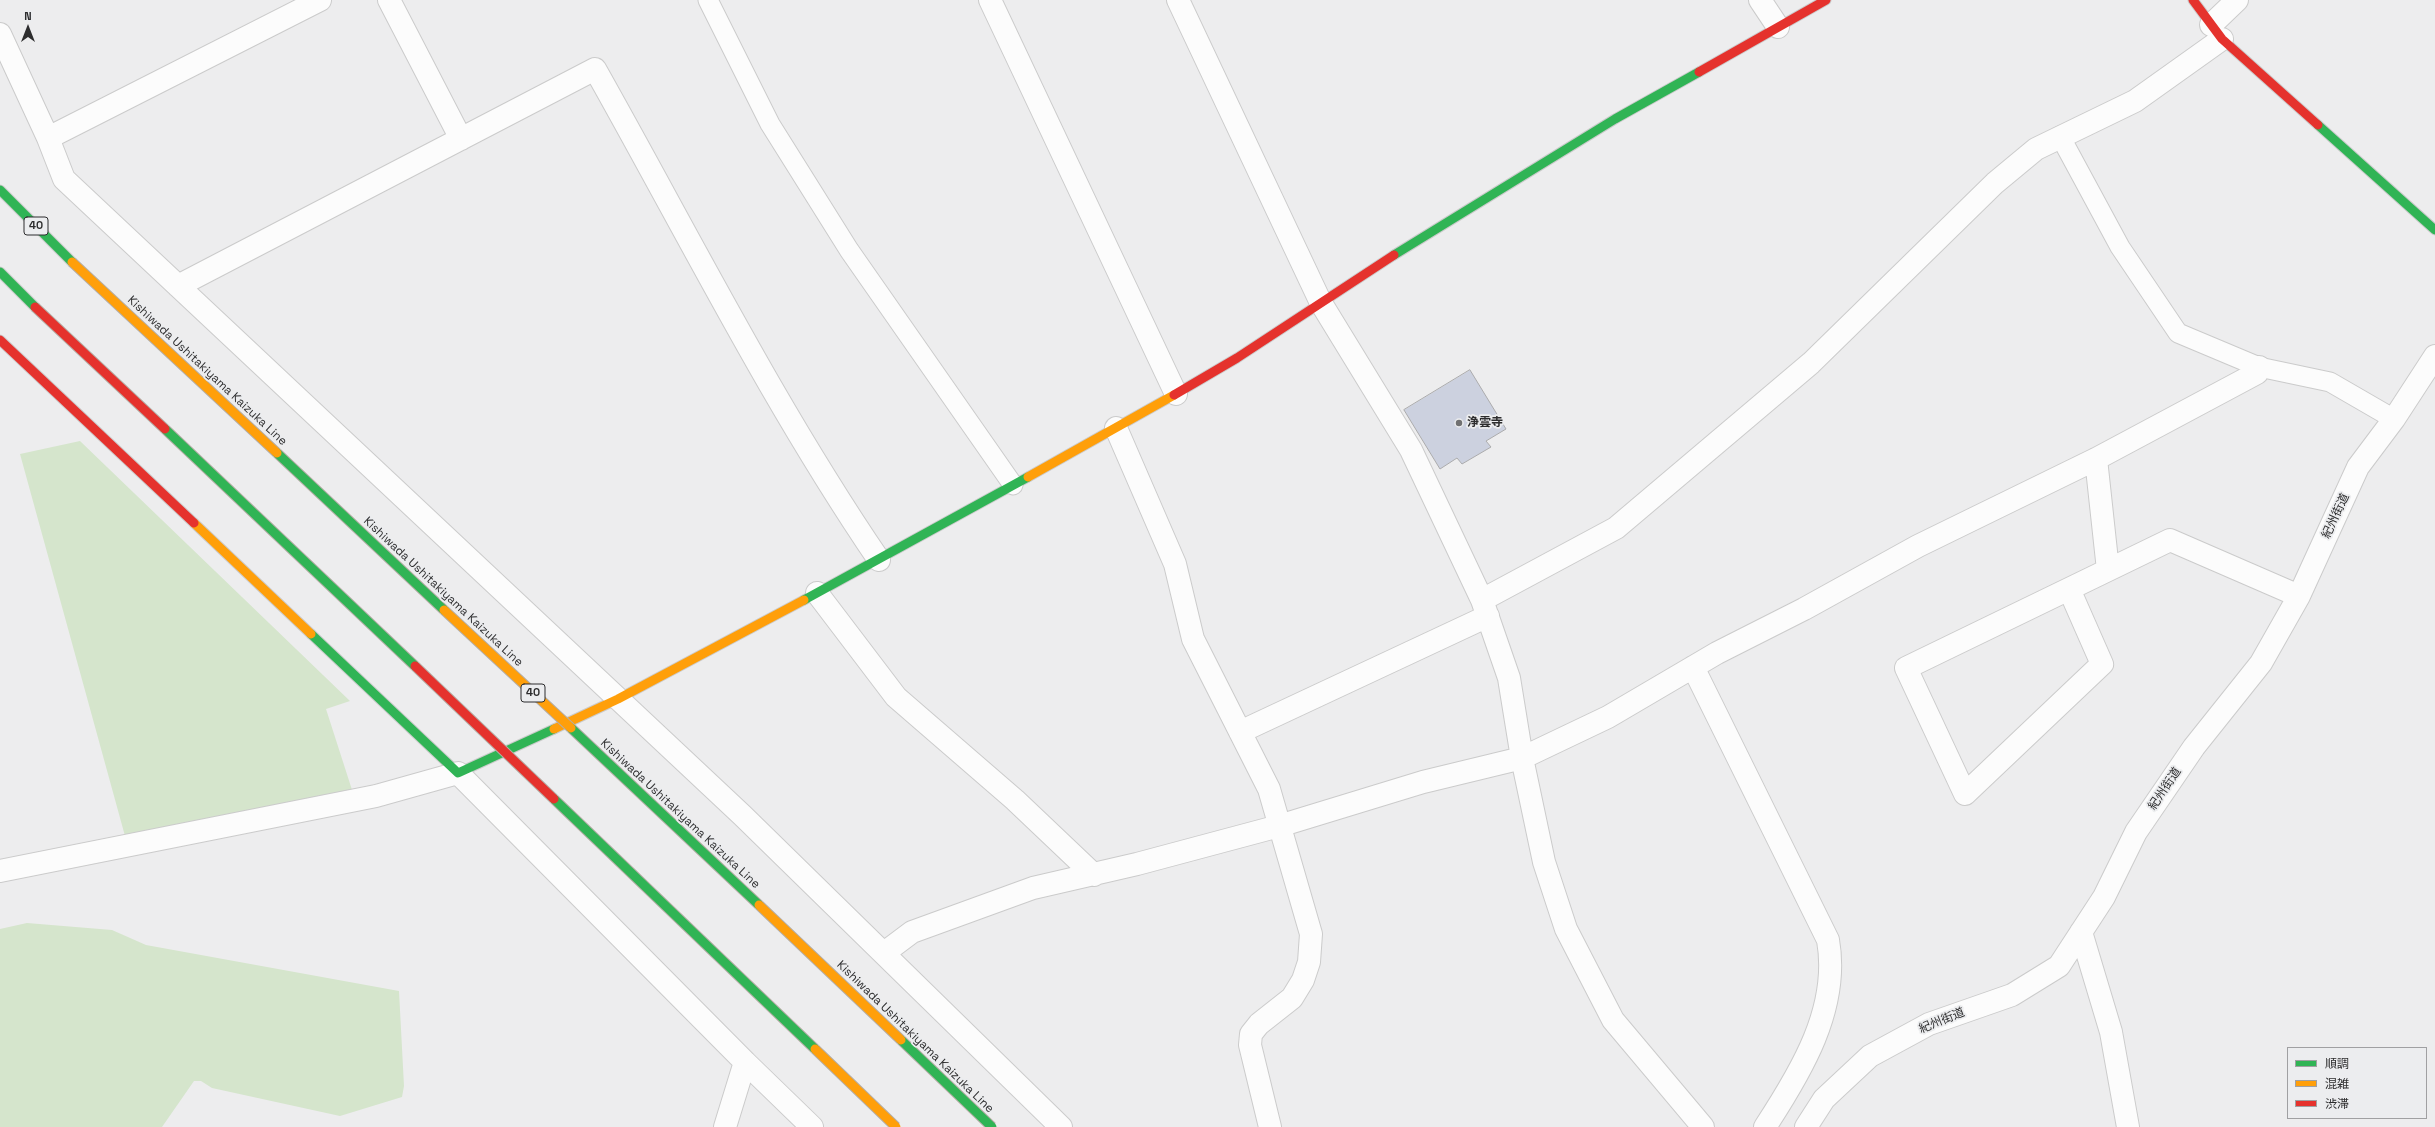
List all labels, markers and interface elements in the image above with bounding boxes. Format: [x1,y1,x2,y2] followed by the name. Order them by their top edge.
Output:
[8,8,48,48] north arrow
[24,9,32,23] text: N
[24,217,48,235] road number: 40
[124,293,290,449] street label: Kishiwada Ushitakiyama Kaizuka Line
[1467,416,1503,430] place label: 浄雲寺
[1454,418,1464,428] marker: 浄雲寺
[2319,491,2353,541] street label: 紀州街道
[360,514,526,670] street label: Kishiwada Ushitakiyama Kaizuka Line
[521,684,545,702] road number: 40
[597,736,763,892] street label: Kishiwada Ushitakiyama Kaizuka Line
[2146,765,2184,813] street label: 紀州街道
[833,958,997,1116] street label: Kishiwada Ushitakiyama Kaizuka Line
[1917,1005,1967,1037] street label: 紀州街道
[2287,1047,2427,1119] legend
[2325,1056,2349,1072] text: 順調
[2325,1076,2349,1092] text: 混雑
[2325,1096,2349,1112] text: 渋滞

